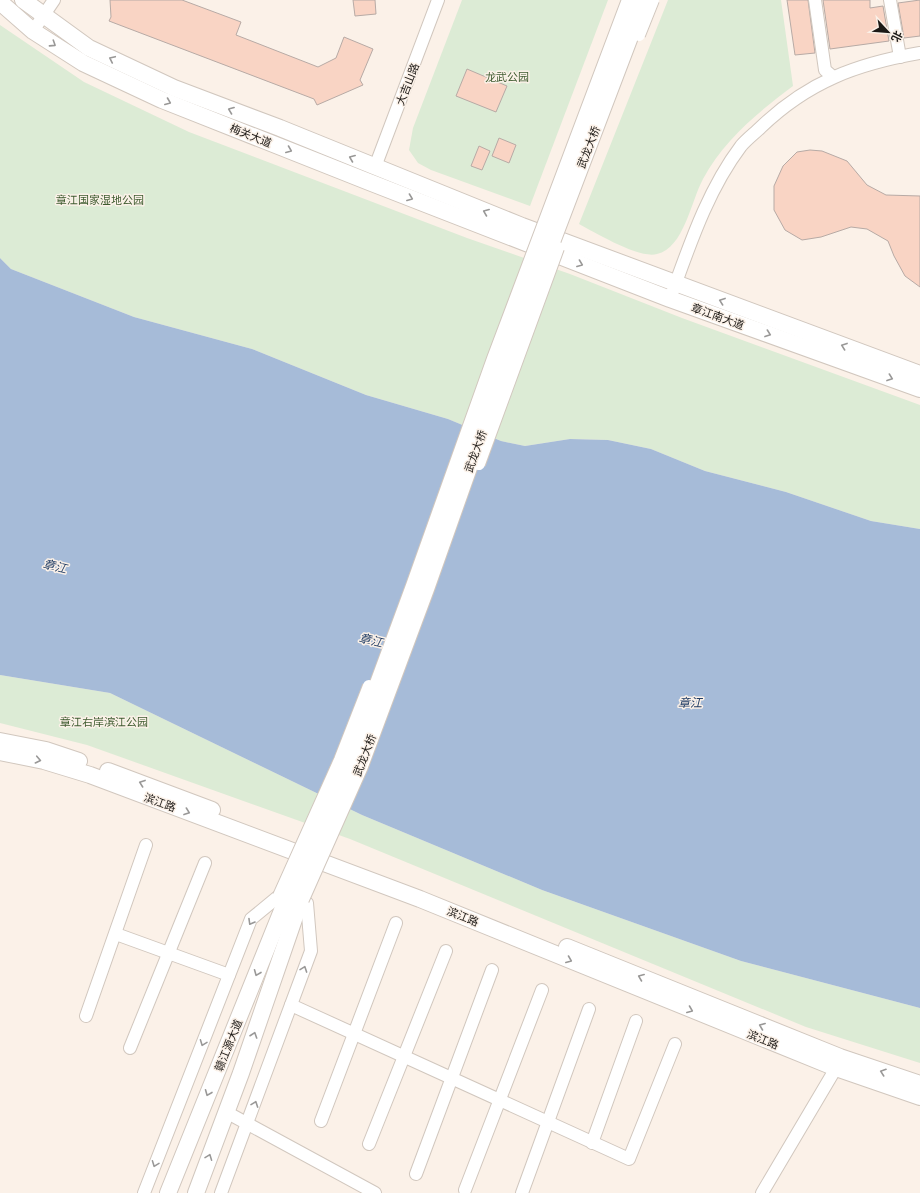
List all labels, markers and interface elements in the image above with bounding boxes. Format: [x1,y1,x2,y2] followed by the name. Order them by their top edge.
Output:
[868,12,908,52] north arrow
[888,28,907,45] text: 北
[48,39,55,46] one-way arrow
[109,56,116,64] one-way arrow
[392,61,422,107] street label: 大吉山路
[485,69,529,84] park label: 龙武公园
[165,98,172,106] one-way arrow
[228,107,235,115] one-way arrow
[228,120,274,150] street label: 梅关大道
[573,124,603,170] street label: 武龙大桥
[285,146,292,154] one-way arrow
[349,154,356,162] one-way arrow
[56,192,144,207] park label: 章江国家湿地公园
[406,194,413,202] one-way arrow
[482,208,489,216] one-way arrow
[577,260,584,268] one-way arrow
[719,297,726,306] one-way arrow
[690,300,746,332] street label: 章江南大道
[764,330,771,338] one-way arrow
[841,342,848,350] one-way arrow
[886,374,893,382] one-way arrow
[460,428,490,474] street label: 武龙大桥
[41,555,71,577] water label: 章江
[357,629,387,651] water label: 章江
[678,694,704,711] water label: 章江
[60,714,148,729] park label: 章江右岸滨江公园
[349,732,379,778] street label: 武龙大桥
[35,755,41,764] one-way arrow
[138,779,145,787] one-way arrow
[142,789,178,815] street label: 滨江路
[184,807,191,816] one-way arrow
[445,903,481,929] street label: 滨江路
[248,918,256,925] one-way arrow
[566,956,573,964] one-way arrow
[300,965,308,972] one-way arrow
[254,968,262,976] one-way arrow
[637,974,644,982] one-way arrow
[686,1005,693,1013] one-way arrow
[211,1017,245,1073] street label: 赣江源大道
[758,1022,765,1030] one-way arrow
[745,1026,781,1052] street label: 滨江路
[250,1031,258,1038] one-way arrow
[199,1039,207,1046] one-way arrow
[880,1068,887,1077] one-way arrow
[205,1090,213,1097] one-way arrow
[250,1101,259,1108] one-way arrow
[205,1153,213,1160] one-way arrow
[152,1160,160,1167] one-way arrow

